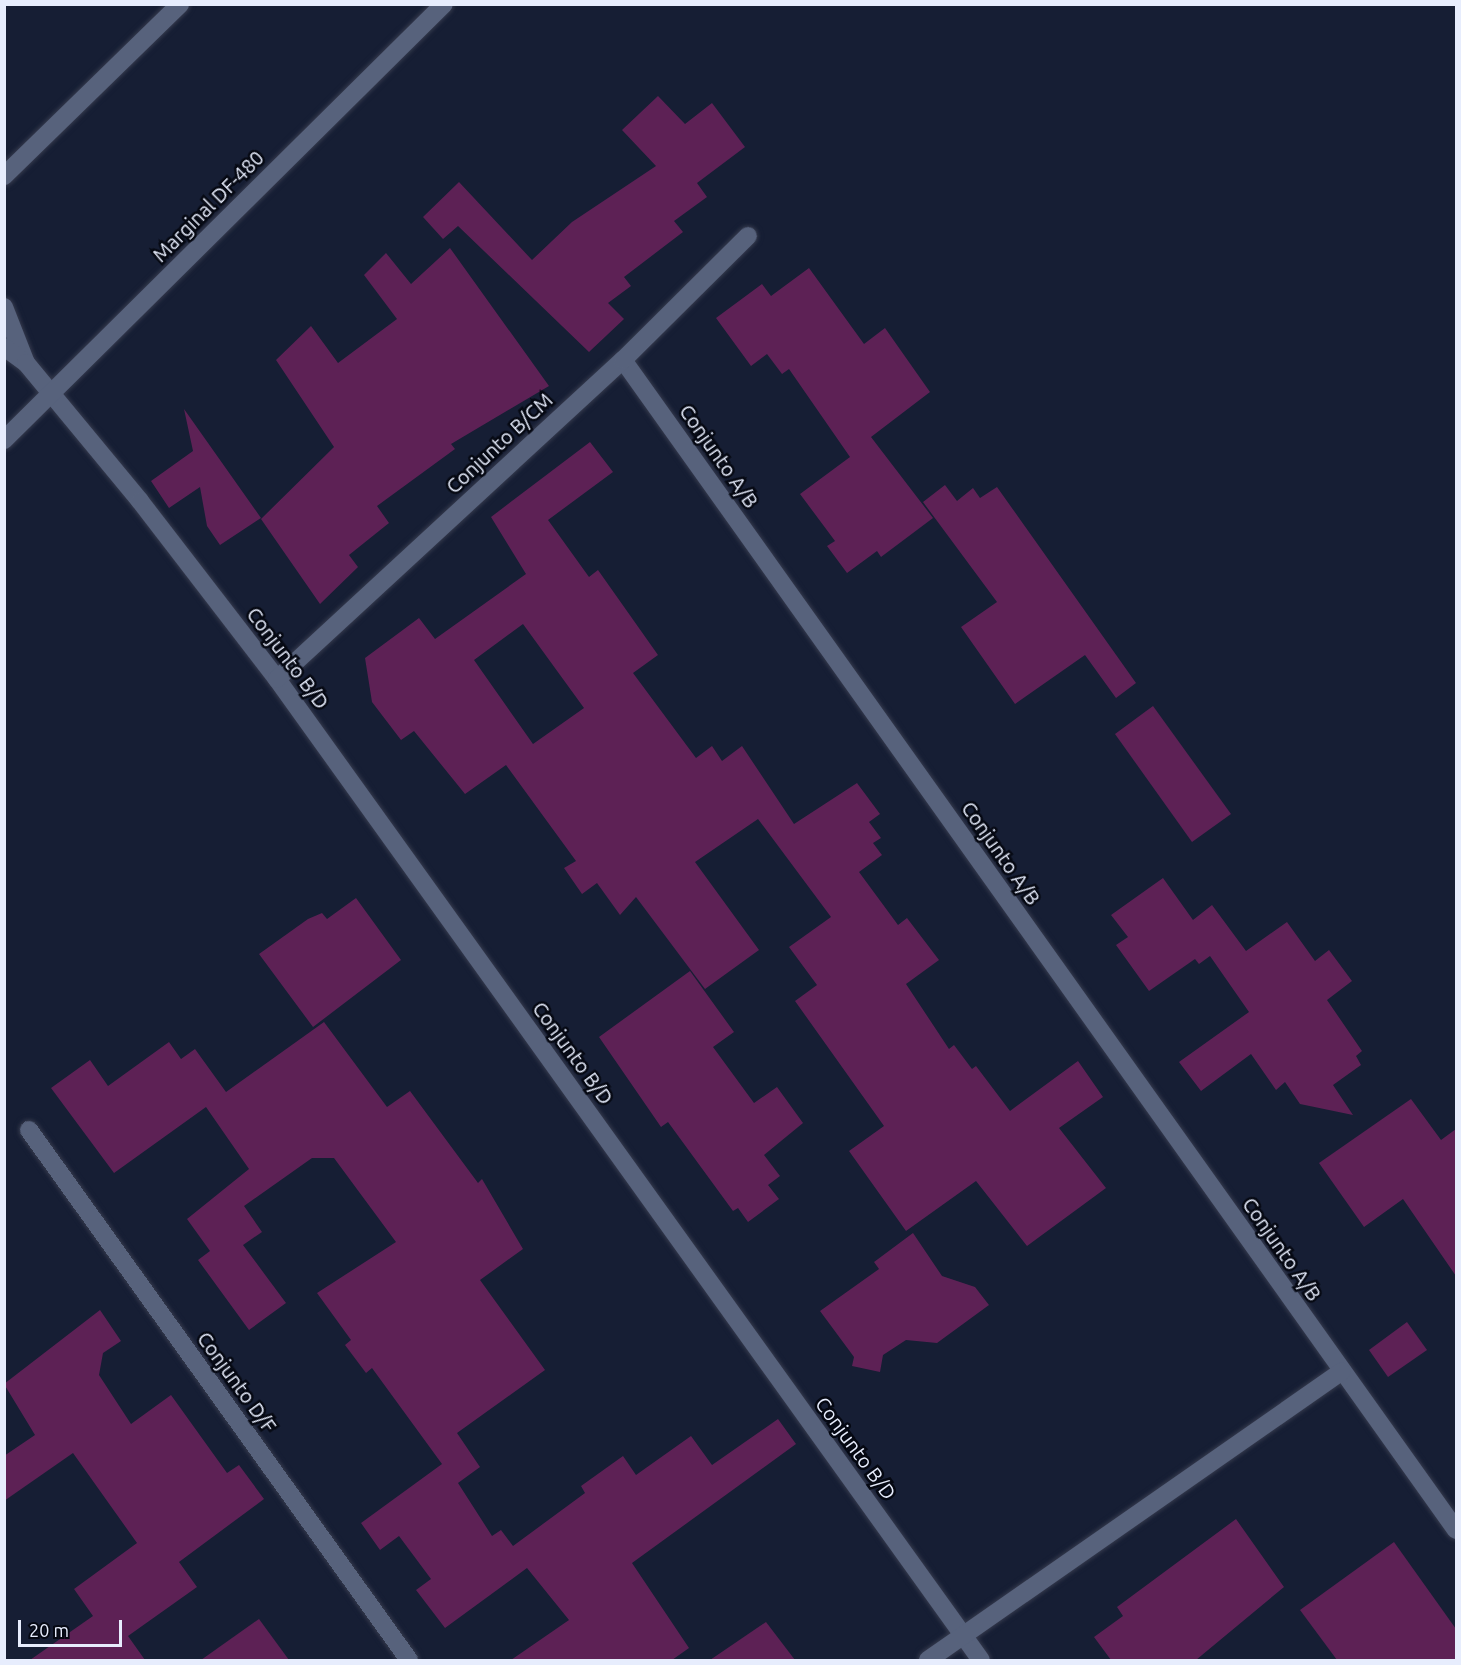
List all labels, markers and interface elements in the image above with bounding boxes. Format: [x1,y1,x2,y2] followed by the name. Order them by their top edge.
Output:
[147,145,269,267] street label: Marginal DF-480
[441,388,557,498] street label: Conjunto B/CM
[675,400,763,512] street label: Conjunto A/B
[242,602,334,714] street label: Conjunto B/D
[957,797,1045,909] street label: Conjunto A/B
[528,997,618,1109] street label: Conjunto B/D
[1238,1193,1326,1305] street label: Conjunto A/B
[192,1327,282,1437] street label: Conjunto D/F
[811,1392,901,1504] street label: Conjunto B/D
[21,1608,124,1646] scale bar
[29,1620,69,1640] text: 20 m

